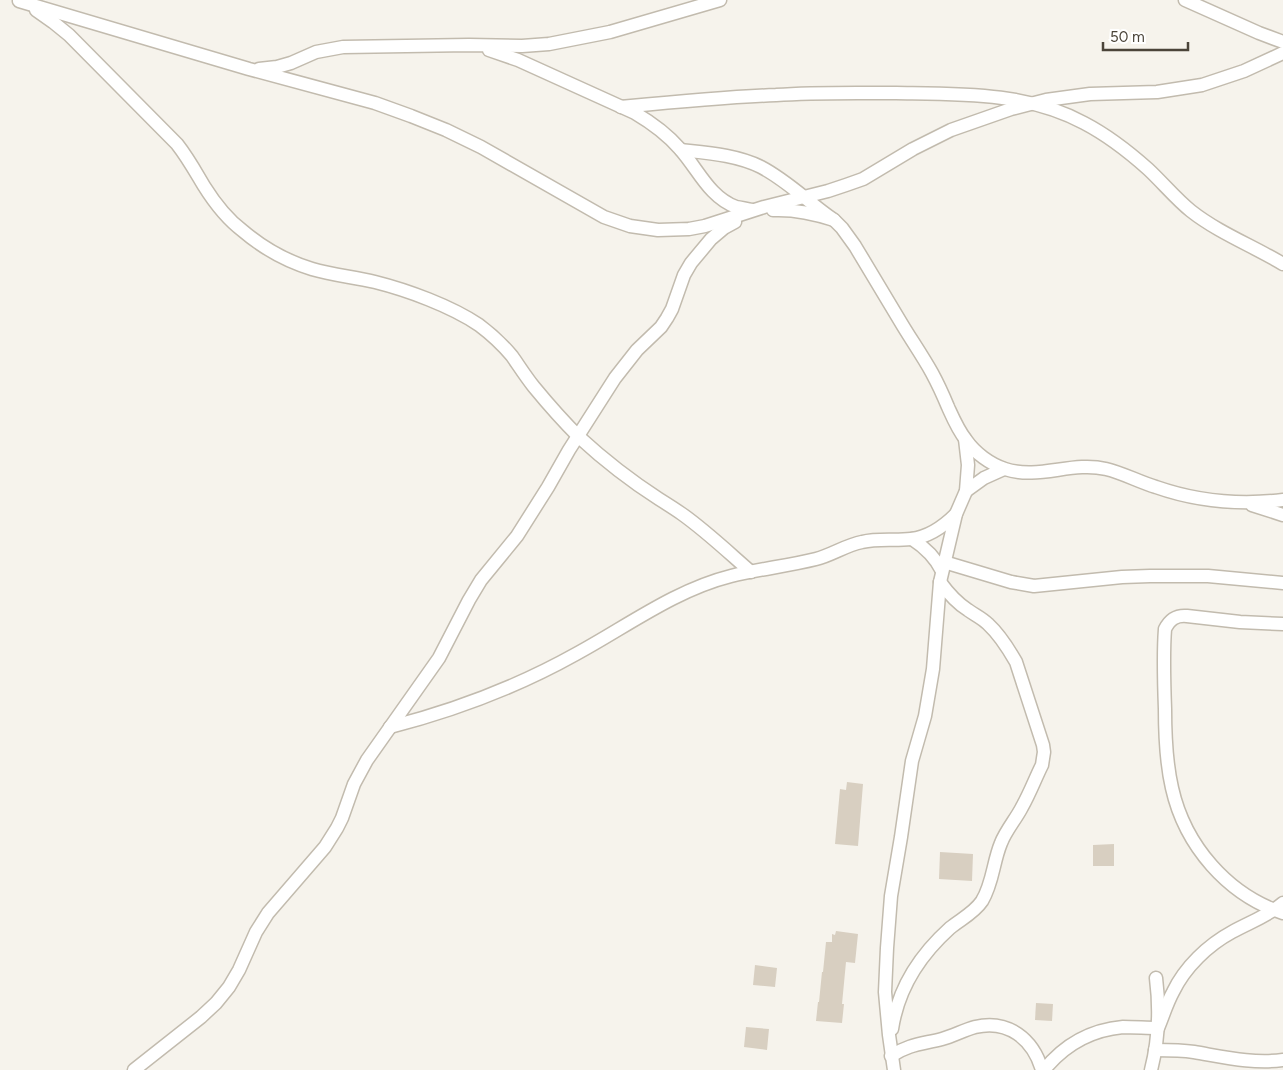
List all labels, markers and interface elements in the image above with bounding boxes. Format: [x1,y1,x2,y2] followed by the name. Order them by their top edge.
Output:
[1103,20,1188,52] scale bar
[1110,28,1145,46] text: 50 m

